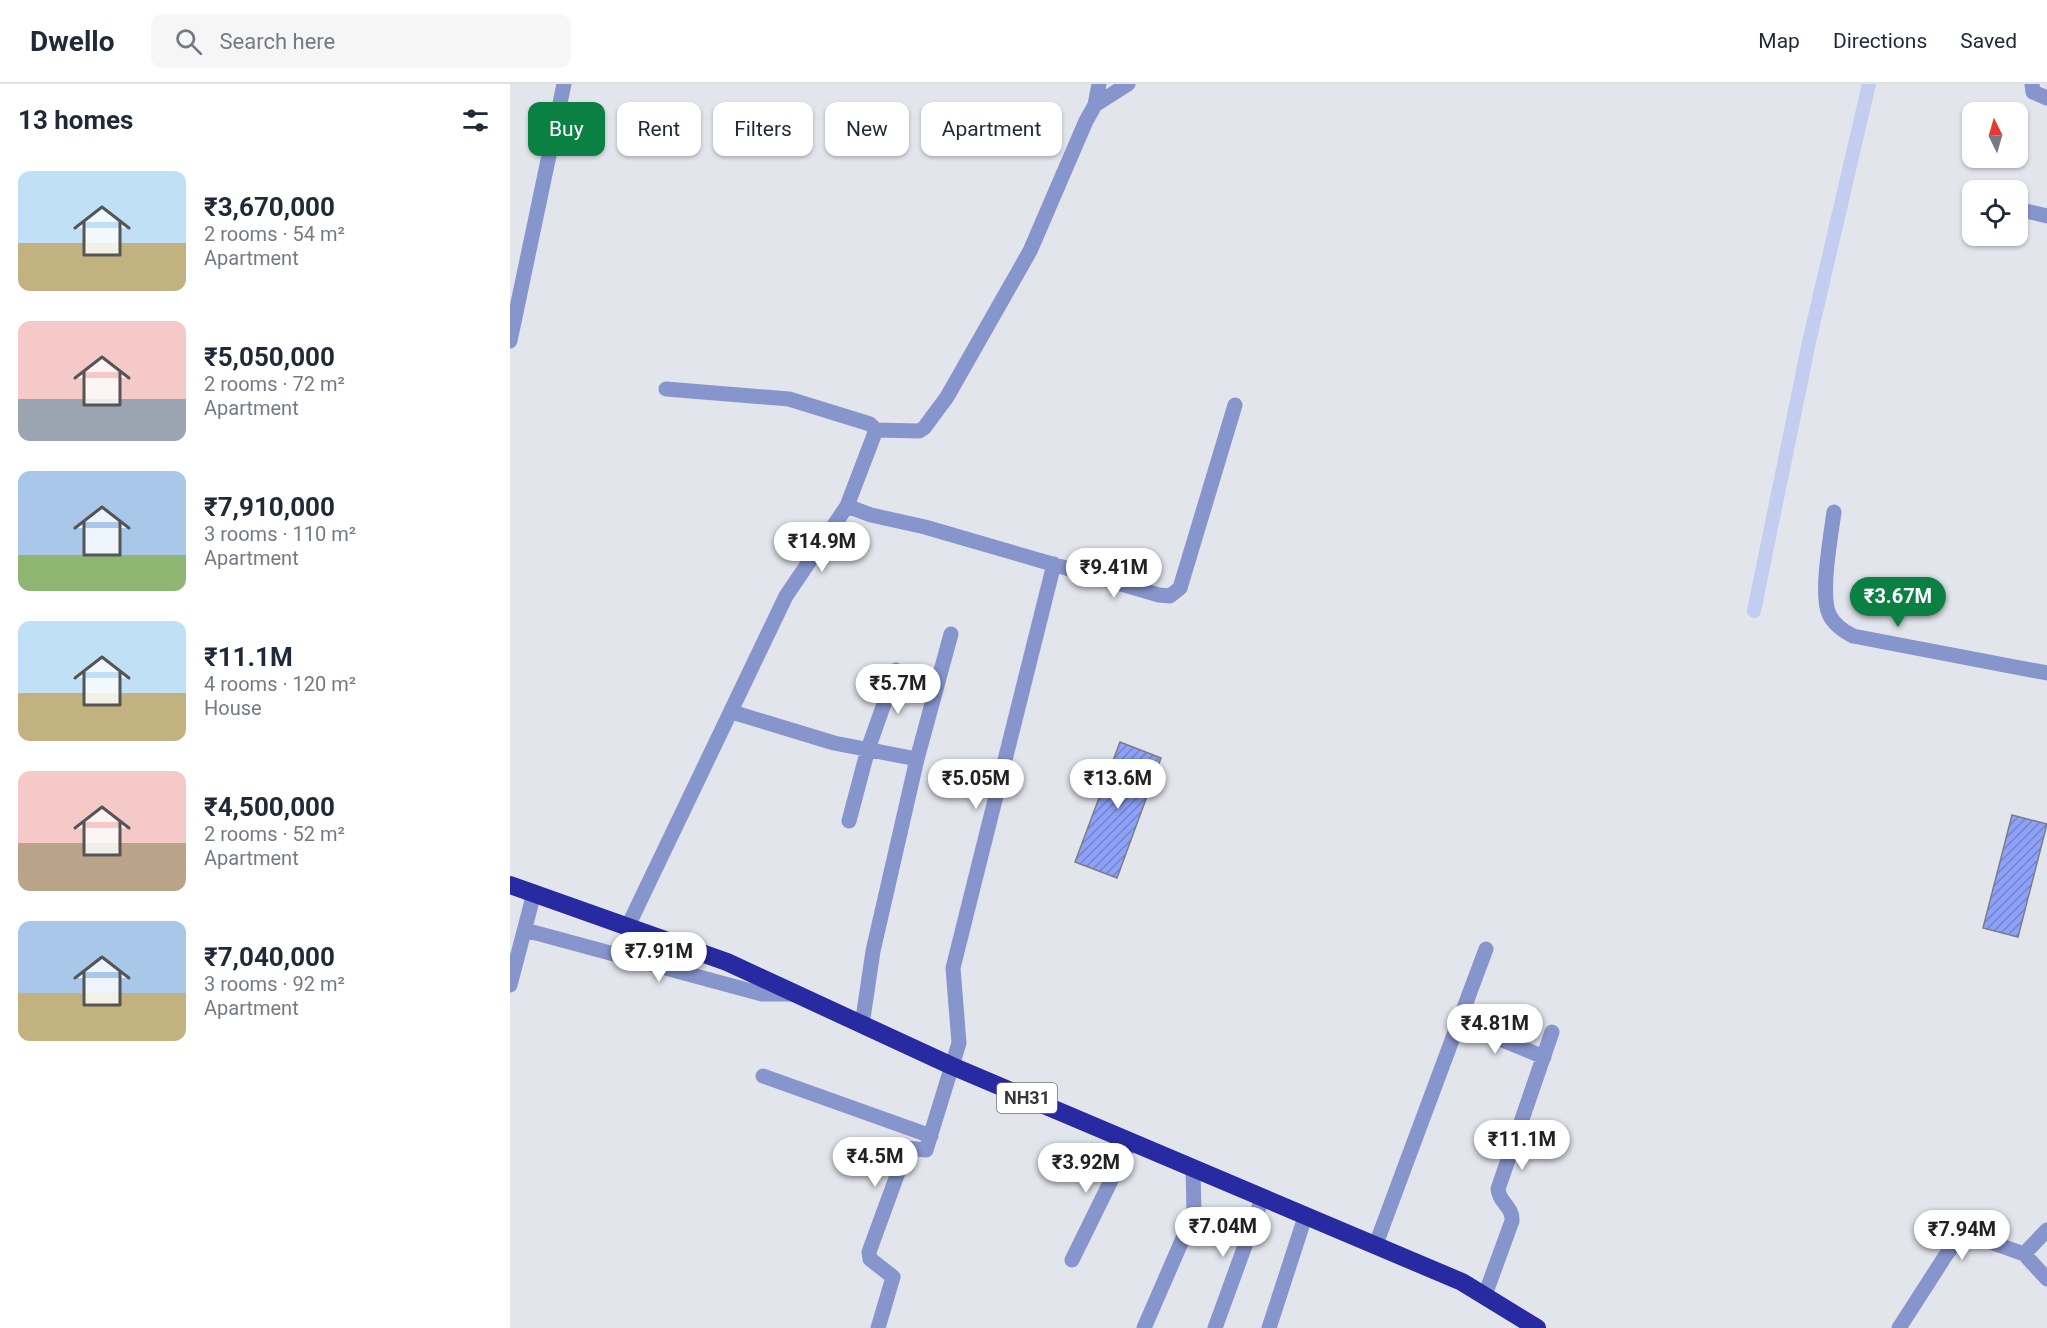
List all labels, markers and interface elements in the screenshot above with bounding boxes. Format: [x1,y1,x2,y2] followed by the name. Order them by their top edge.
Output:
[151,14,571,68] search box
[30,25,115,58] text: Dwello
[172,25,205,58] icon: search
[220,29,335,54] text: Search here
[1758,29,1800,53] text: Map
[1833,29,1927,53] text: Directions
[1960,29,2017,53] text: Saved
[528,102,605,156] chip: Buy
[617,102,701,156] chip: Rent
[713,102,813,156] chip: Filters
[825,102,909,156] chip: New
[921,102,1062,156] chip: Apartment
[1962,102,2028,168] north arrow
[1962,102,2028,246] map controls
[459,104,492,137] icon: filters
[18,105,133,135] text: 13 homes
[1962,180,2028,246] button: locate
[204,192,335,222] text: ₹3,670,000
[66,195,138,267] icon: home
[204,222,345,246] text: 2 rooms · 54 m²
[204,246,299,270] text: Apartment
[204,342,335,372] text: ₹5,050,000
[66,345,138,417] icon: home
[204,372,345,396] text: 2 rooms · 72 m²
[204,396,299,420] text: Apartment
[204,492,335,522] text: ₹7,910,000
[66,495,138,567] icon: home
[204,522,356,546] text: 3 rooms · 110 m²
[773,522,871,573] pin: ₹14.9M
[788,529,856,553] text: ₹14.9M
[204,546,299,570] text: Apartment
[1065,548,1163,599] pin: ₹9.41M
[1080,555,1148,579] text: ₹9.41M
[1849,577,1947,628] pin: ₹3.67M
[1864,584,1932,608] text: ₹3.67M
[204,642,293,672] text: ₹11.1M
[66,645,138,717] icon: home
[856,664,940,715] pin: ₹5.7M
[870,671,926,695] text: ₹5.7M
[204,672,356,696] text: 4 rooms · 120 m²
[204,696,262,720] text: House
[927,759,1025,810] pin: ₹5.05M
[1069,759,1167,810] pin: ₹13.6M
[942,766,1010,790] text: ₹5.05M
[1084,766,1152,790] text: ₹13.6M
[204,792,335,822] text: ₹4,500,000
[66,795,138,867] icon: home
[204,822,345,846] text: 2 rooms · 52 m²
[204,846,299,870] text: Apartment
[610,932,708,983] pin: ₹7.91M
[625,939,693,963] text: ₹7.91M
[204,942,335,972] text: ₹7,040,000
[66,945,138,1017] icon: home
[204,972,345,996] text: 3 rooms · 92 m²
[204,996,299,1020] text: Apartment
[1446,1004,1544,1055] pin: ₹4.81M
[1461,1011,1529,1035] text: ₹4.81M
[997,1083,1057,1113] road number: NH31
[1473,1120,1571,1171] pin: ₹11.1M
[1488,1127,1556,1151] text: ₹11.1M
[833,1137,917,1188] pin: ₹4.5M
[1037,1143,1135,1194] pin: ₹3.92M
[847,1144,903,1168] text: ₹4.5M
[1052,1150,1120,1174] text: ₹3.92M
[1174,1207,1272,1258] pin: ₹7.04M
[1913,1210,2011,1261] pin: ₹7.94M
[1189,1214,1257,1238] text: ₹7.04M
[1928,1217,1996,1241] text: ₹7.94M

